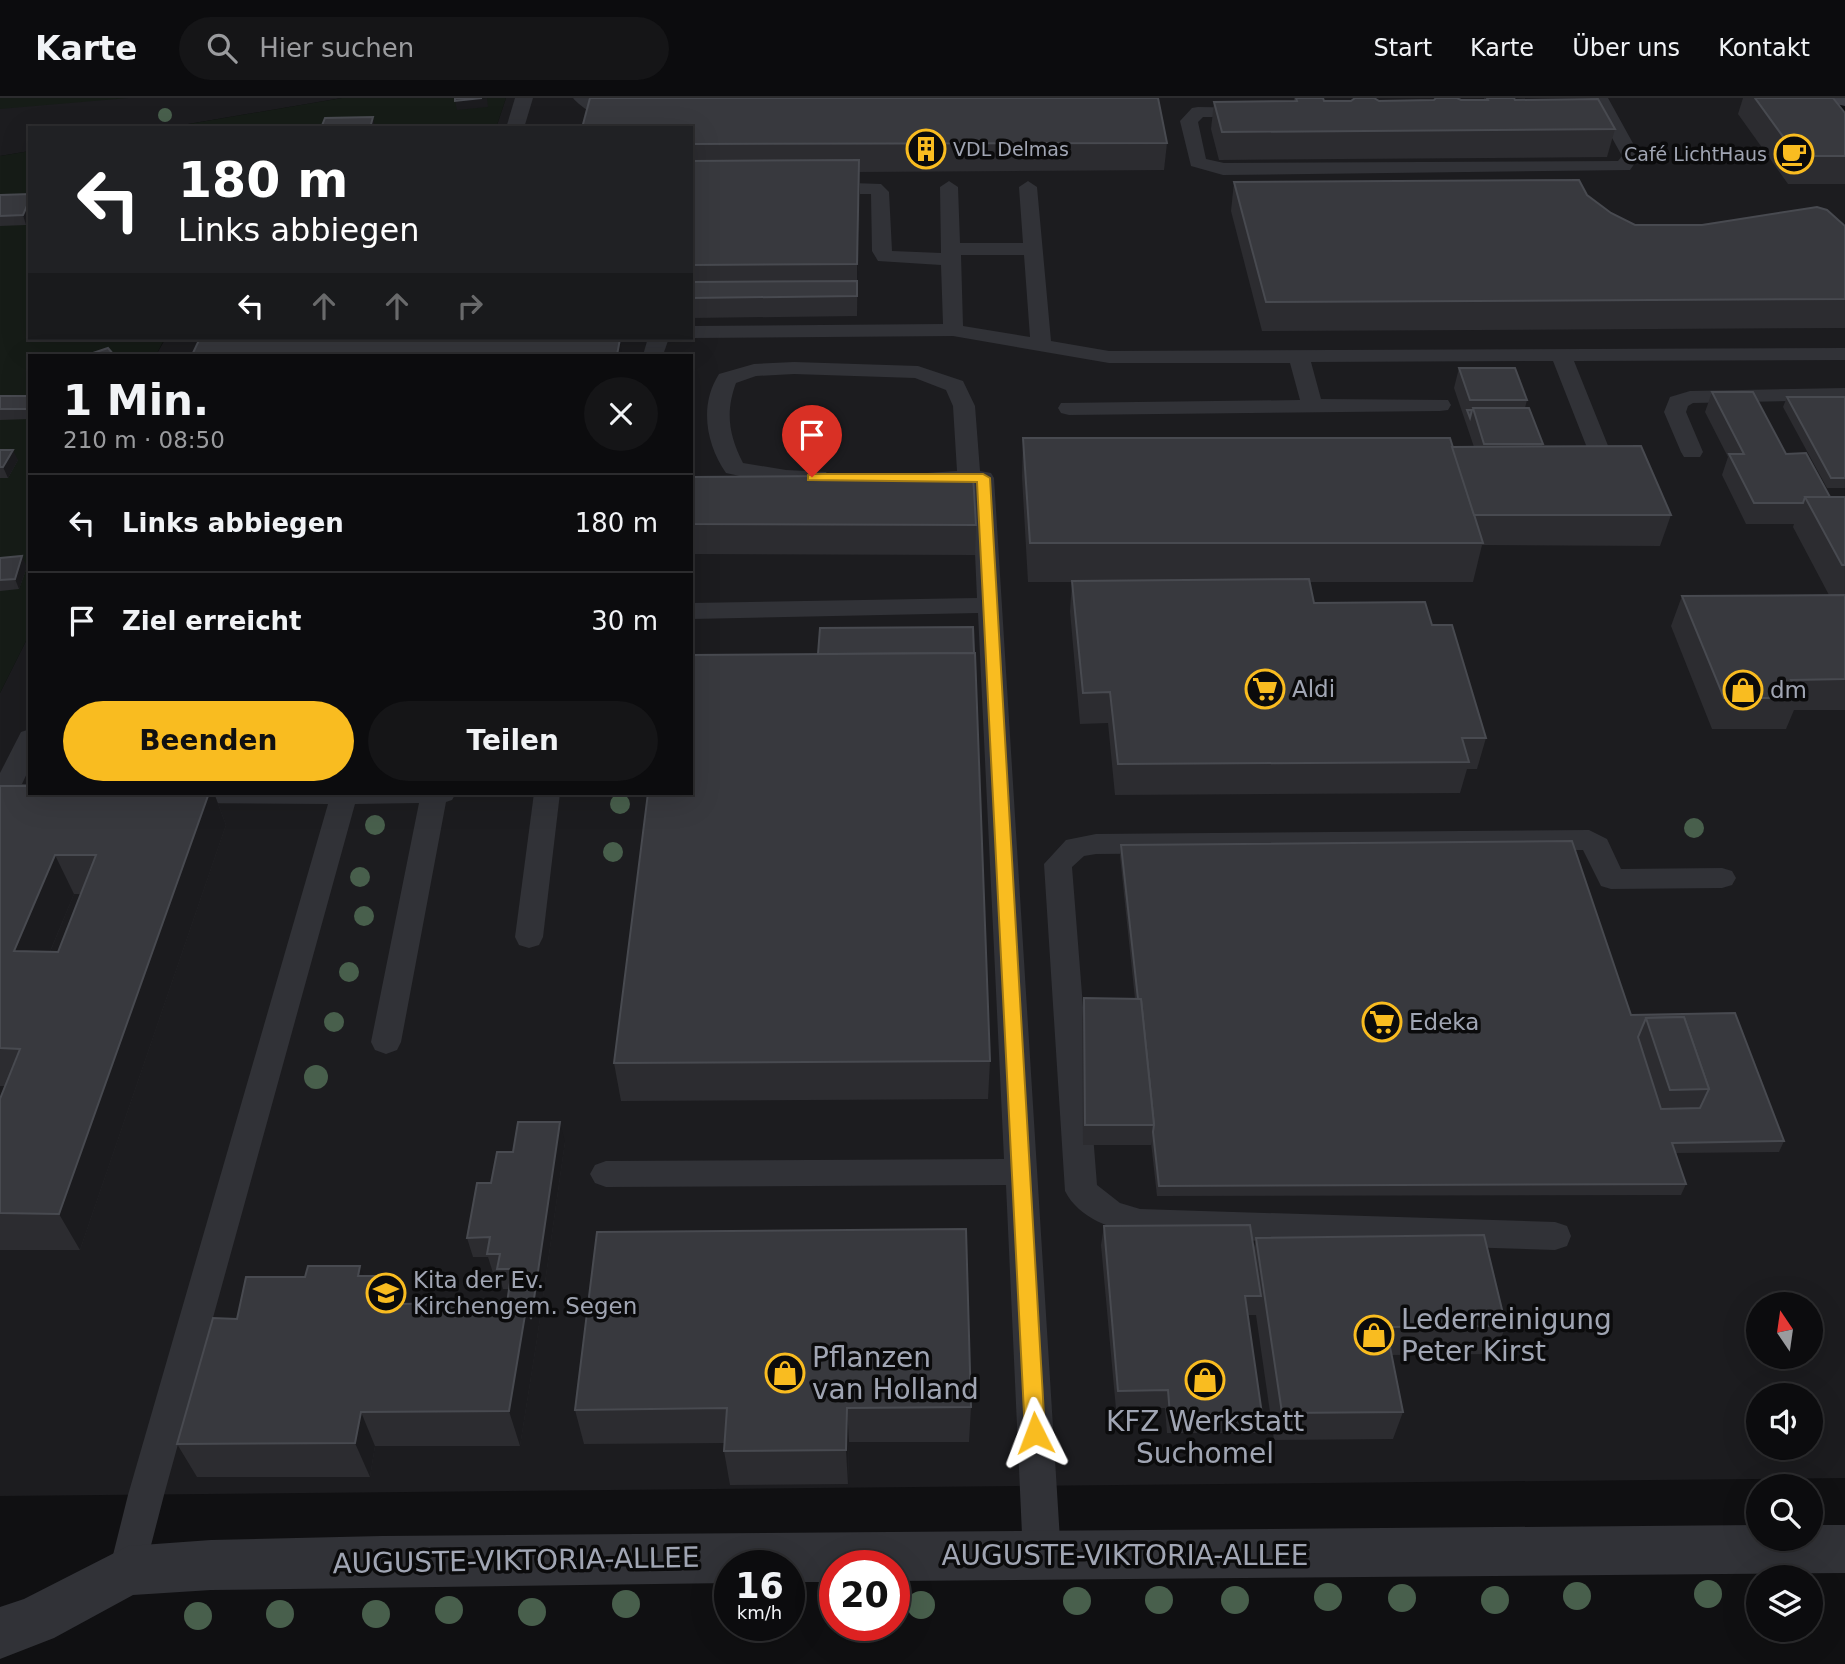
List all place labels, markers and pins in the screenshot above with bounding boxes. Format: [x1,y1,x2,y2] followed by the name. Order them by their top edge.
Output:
[905,128,947,170] building icon: VDL Delmas
[1773,133,1815,175] cafe icon: Café LichtHaus
[953,138,1069,160] place label: VDL Delmas
[1624,143,1767,165] place label: Café LichtHaus
[782,405,842,477] pin
[1244,668,1286,710] supermarket icon: Aldi
[1722,669,1764,711] shop icon: dm
[1292,676,1335,702] place label: Aldi
[1770,677,1807,703] place label: dm
[1361,1001,1403,1043] supermarket icon: Edeka
[1409,1009,1479,1035] place label: Edeka
[413,1267,637,1319] place label: Kita der Ev. Kirchengem. Segen
[365,1272,407,1314] school or university icon: Kita der Ev. Kirchengem. Segen
[1401,1303,1612,1368] place label: Lederreinigung Peter Kirst
[1353,1314,1395,1356] shop icon: Lederreinigung Peter Kirst
[812,1341,979,1406] place label: Pflanzen van Holland
[764,1352,806,1394] shop icon: Pflanzen van Holland
[1184,1359,1226,1401] shop icon: KFZ Werkstatt Suchomel
[1106,1405,1304,1470] place label: KFZ Werkstatt Suchomel

